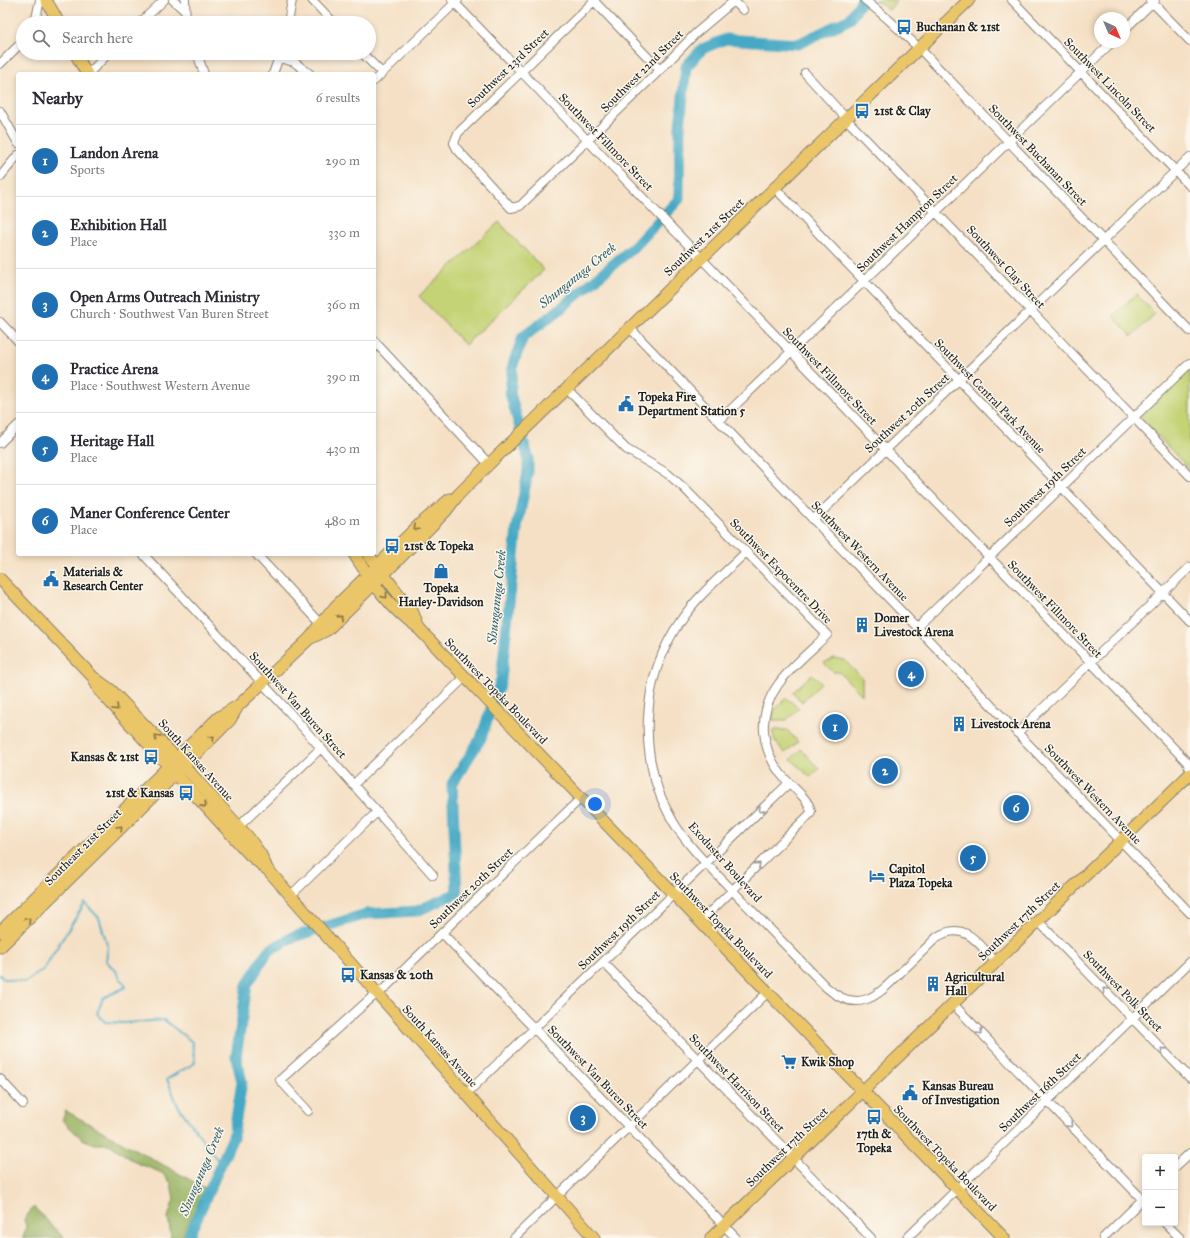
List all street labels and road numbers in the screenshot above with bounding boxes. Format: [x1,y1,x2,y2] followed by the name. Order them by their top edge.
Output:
[464,25,552,110] street label: Southwest 23rd Street
[598,26,687,115] street label: Southwest 22nd Street
[1061,35,1159,136] street label: Southwest Lincoln Street
[556,90,657,194] street label: Southwest Fillmore Street
[986,101,1091,209] street label: Southwest Buchanan Street
[854,171,961,275] street label: Southwest Hampton Street
[661,195,747,279] street label: Southwest 21st Street
[964,223,1049,312] street label: Southwest Clay Street
[780,324,881,428] street label: Southwest Fillmore Street
[932,336,1048,456] street label: Southwest Central Park Avenue
[862,370,953,456] street label: Southwest 20th Street
[1001,444,1089,530] street label: Southwest 19th Street
[809,498,911,604] street label: Southwest Western Avenue
[727,516,835,626] street label: Southwest Expocentre Drive
[1005,557,1106,661] street label: Southwest Fillmore Street
[442,635,550,747] street label: Southwest Topeka Boulevard
[246,649,350,762] street label: Southwest Van Buren Street
[156,716,236,804] street label: South Kansas Avenue
[1042,741,1144,847] street label: Southwest Western Avenue
[42,805,125,888] street label: Southeast 21st Street
[685,819,765,905] street label: Exoduster Boulevard
[426,844,516,931] street label: Southwest 20th Street
[667,869,775,981] street label: Southwest Topeka Boulevard
[975,878,1063,964] street label: Southwest 17th Street
[575,887,663,973] street label: Southwest 19th Street
[1080,947,1166,1035] street label: Southwest Polk Street
[400,1002,480,1090] street label: South Kansas Avenue
[545,1022,652,1132] street label: Southwest Van Buren Street
[686,1031,788,1136] street label: Southwest Harrison Street
[996,1049,1084,1135] street label: Southwest 16th Street
[891,1102,999,1214] street label: Southwest Topeka Boulevard
[743,1104,831,1190] street label: Southwest 17th Street

